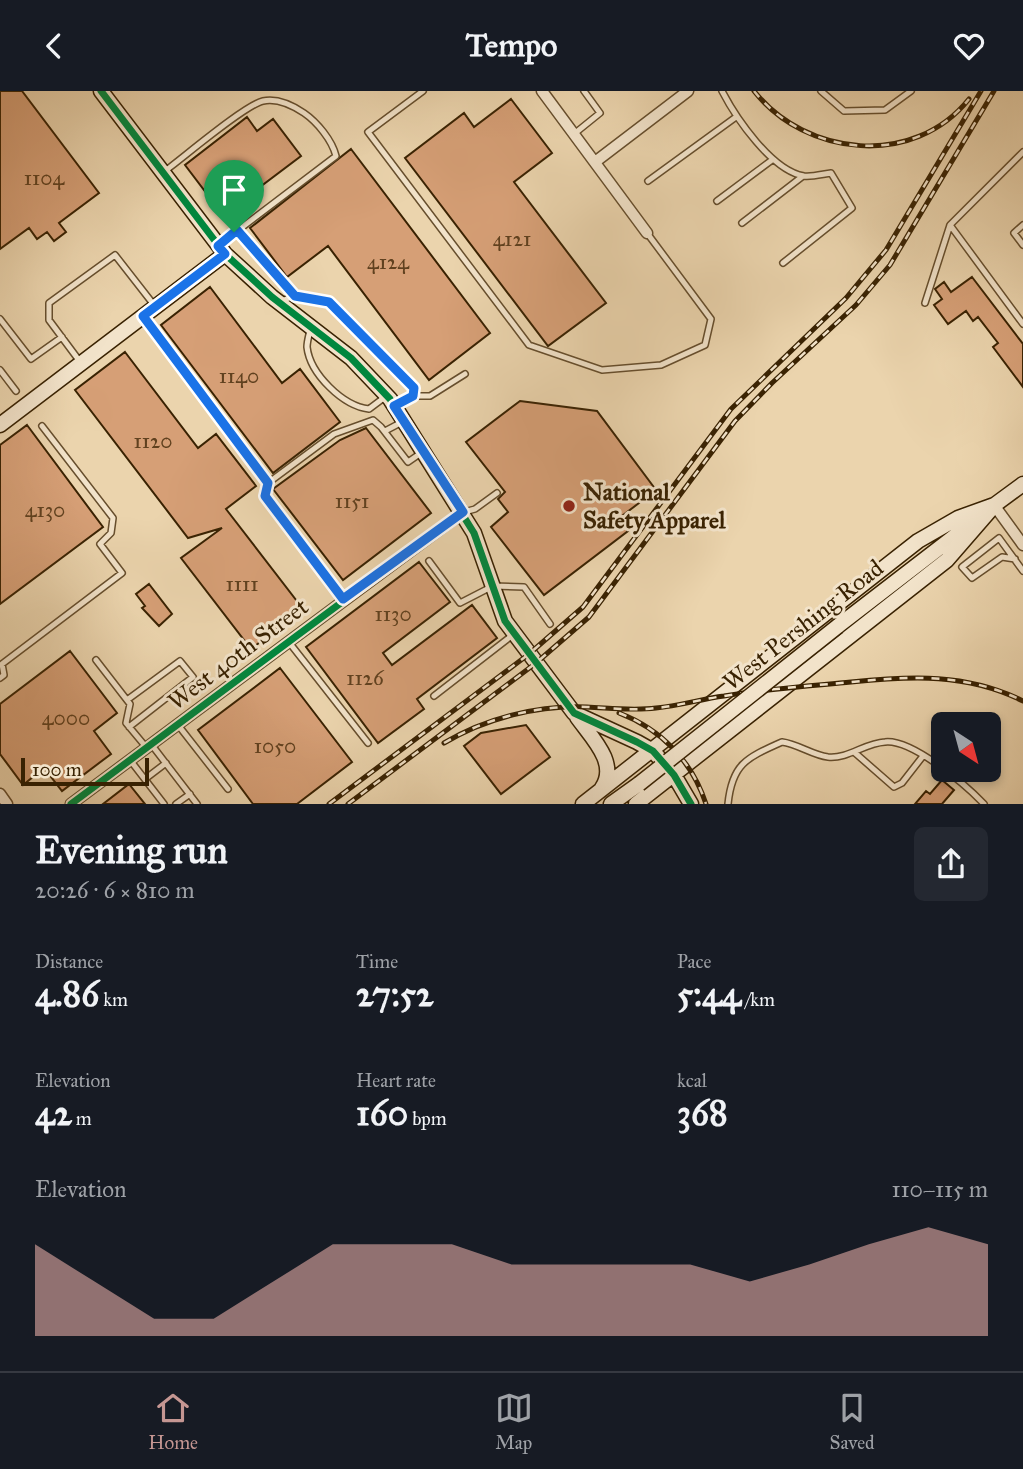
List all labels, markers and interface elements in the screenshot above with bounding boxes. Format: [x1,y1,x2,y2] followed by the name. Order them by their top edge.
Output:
[466,26,557,65] text: Tempo
[35,27,73,65] icon: back
[950,27,988,65] icon: heart
[204,160,264,232] pin
[24,165,66,191] house number: 1104
[215,171,253,209] icon: arrive
[493,226,531,252] house number: 4121
[367,249,410,275] house number: 4124
[219,363,259,389] house number: 1140
[133,428,173,454] house number: 1120
[583,477,726,535] place label: National Safety Apparel
[335,488,369,514] house number: 1151
[25,497,65,523] house number: 4130
[561,498,577,514] marker: National Safety Apparel
[717,553,889,697] street label: West Pershing Road
[225,571,259,597] house number: 1111
[162,591,315,717] street label: West 40th Street
[374,601,412,627] house number: 1130
[346,665,385,691] house number: 1126
[42,705,90,731] house number: 4000
[931,712,1001,782] north arrow
[931,712,1001,782] map controls
[254,733,296,759] house number: 1050
[21,755,149,787] scale bar
[32,758,82,781] text: 100 m
[35,827,228,873] text: Evening run
[914,827,988,901] button: share
[35,876,195,904] text: 20:26 · 6 × 810 m
[35,950,103,973] text: Distance
[356,950,398,973] text: Time
[677,950,711,973] text: Pace
[35,973,99,1016] text: 4.86
[356,973,433,1016] text: 27:52
[677,973,741,1016] text: 5:44
[99,988,128,1011] text: km
[741,988,775,1011] text: /km
[35,1069,110,1092] text: Elevation
[356,1069,436,1092] text: Heart rate
[677,1069,707,1092] text: kcal
[35,1092,72,1135] text: 42
[356,1092,408,1135] text: 160
[677,1092,728,1135] text: 368
[72,1107,92,1130] text: m
[408,1107,447,1130] text: bpm
[35,1175,126,1203] text: Elevation
[892,1175,988,1203] text: 110–115 m
[148,1389,198,1454] tab: Home
[495,1389,533,1454] tab: Map
[830,1389,875,1454] tab: Saved

